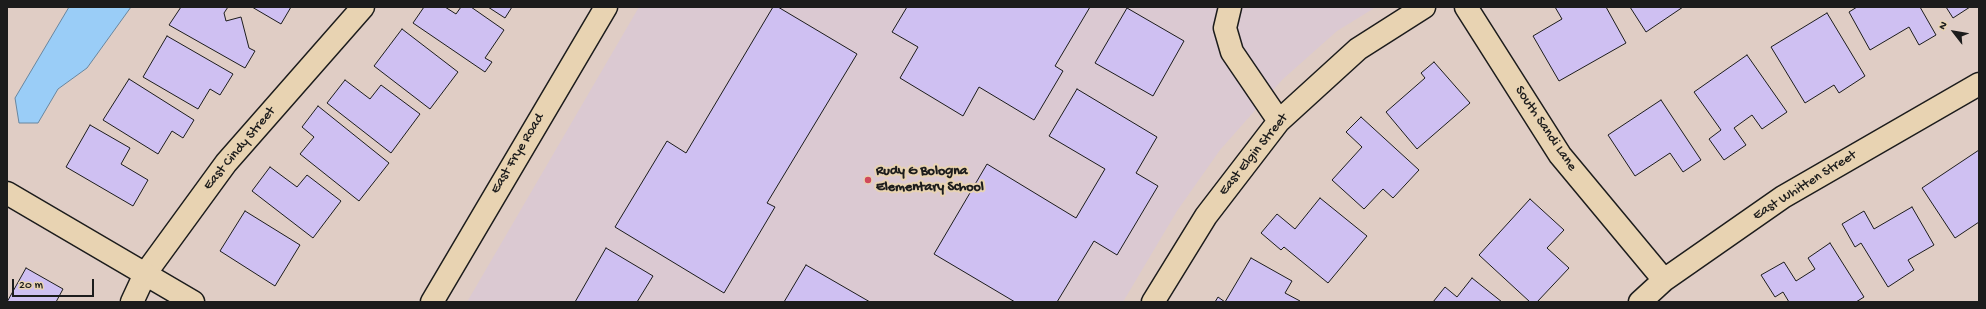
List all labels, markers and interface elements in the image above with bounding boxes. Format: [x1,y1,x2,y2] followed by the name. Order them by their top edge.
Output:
[1934,12,1974,52] north arrow
[1937,20,1951,32] text: N
[1510,83,1580,175] street label: South Sandi Lane
[200,104,280,194] street label: East Cindy Street
[487,111,549,197] street label: East Frye Road
[1216,111,1292,199] street label: East Elgin Street
[1750,147,1860,225] street label: East Whitten Street
[876,164,984,196] place label: Rudy G Bologna Elementary School
[863,175,873,185] marker: Rudy G Bologna Elementary School
[14,271,96,297] scale bar
[19,279,43,293] text: 20 m

